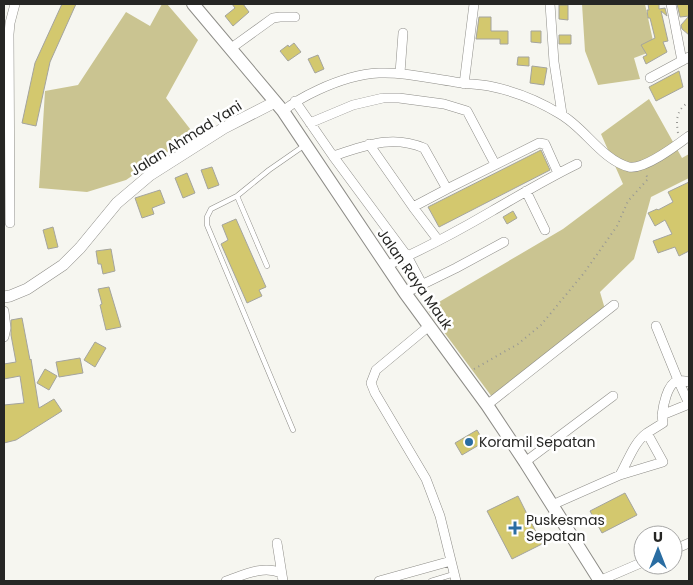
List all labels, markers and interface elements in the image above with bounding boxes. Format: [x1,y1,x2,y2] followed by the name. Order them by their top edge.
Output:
[126,96,246,180] street label: Jalan Ahmad Yani
[373,224,458,334] street label: Jalan Raya Mauk
[479,432,595,452] place label: Koramil Sepatan
[463,436,475,448] marker: Koramil Sepatan
[526,510,605,546] place label: Puskesmas Sepatan
[508,521,522,535] marker: Puskesmas Sepatan
[633,525,683,575] north arrow
[653,527,663,547] text: U

